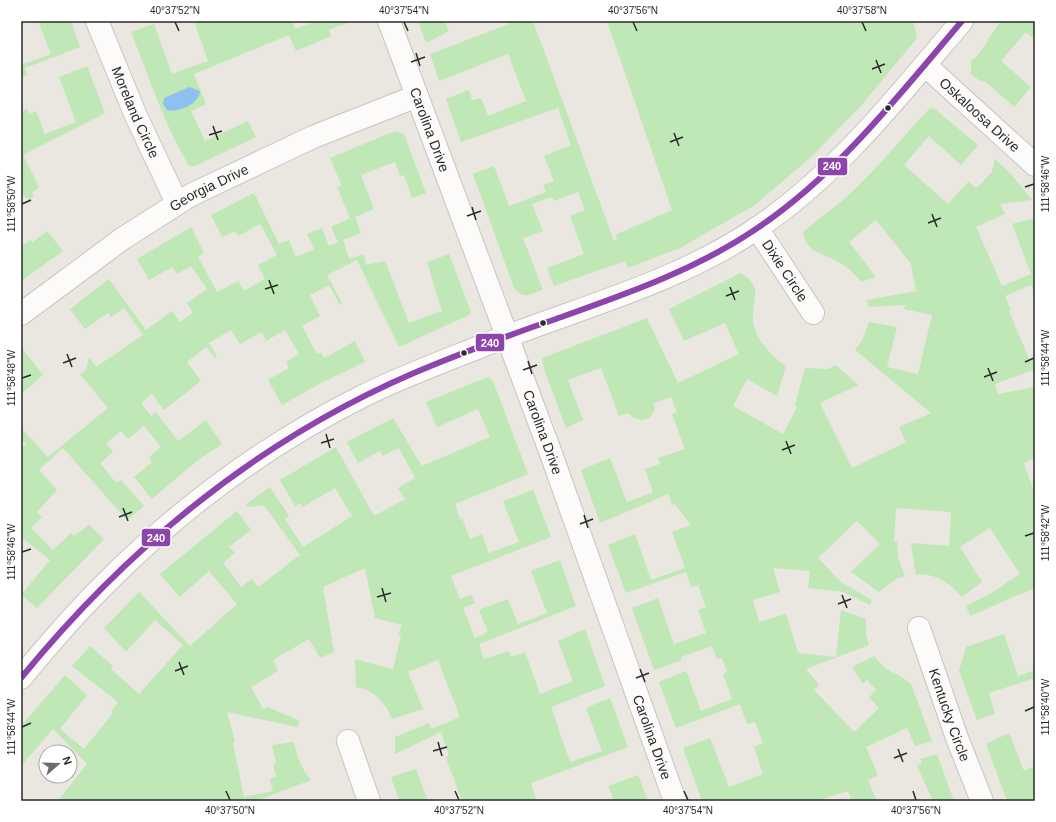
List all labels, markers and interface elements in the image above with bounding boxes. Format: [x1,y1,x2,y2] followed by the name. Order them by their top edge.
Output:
[150,5,200,16] text: 40°37'52"N
[379,5,429,16] text: 40°37'54"N
[608,5,658,16] text: 40°37'56"N
[837,5,887,16] text: 40°37'58"N
[109,64,163,161] street label: Moreland Circle
[936,74,1023,155] street label: Oskaloosa Drive
[407,85,453,174] street label: Carolina Drive
[883,103,893,113] unlabelled marker
[1040,155,1051,212] text: 111°58'46"W
[817,157,848,176] line badge: 240
[823,160,841,172] text: 240
[167,161,251,215] street label: Georgia Drive
[6,175,17,232] text: 111°58'50"W
[759,237,811,305] street label: Dixie Circle
[538,318,548,328] unlabelled marker
[1040,329,1051,386] text: 111°58'44"W
[475,333,505,352] line badge: 240
[481,337,499,349] text: 240
[459,348,469,358] unlabelled marker
[6,349,17,406] text: 111°58'48"W
[520,388,566,477] street label: Carolina Drive
[1040,504,1051,561] text: 111°58'42"W
[6,523,17,580] text: 111°58'46"W
[141,528,171,547] line badge: 240
[147,532,165,544] text: 240
[926,666,973,764] street label: Kentucky Circle
[1040,678,1051,735] text: 111°58'40"W
[630,693,675,782] street label: Carolina Drive
[6,698,17,755] text: 111°58'44"W
[38,744,78,784] north arrow
[60,755,74,766] text: N
[205,805,255,816] text: 40°37'50"N
[434,805,484,816] text: 40°37'52"N
[663,805,713,816] text: 40°37'54"N
[891,805,941,816] text: 40°37'56"N

